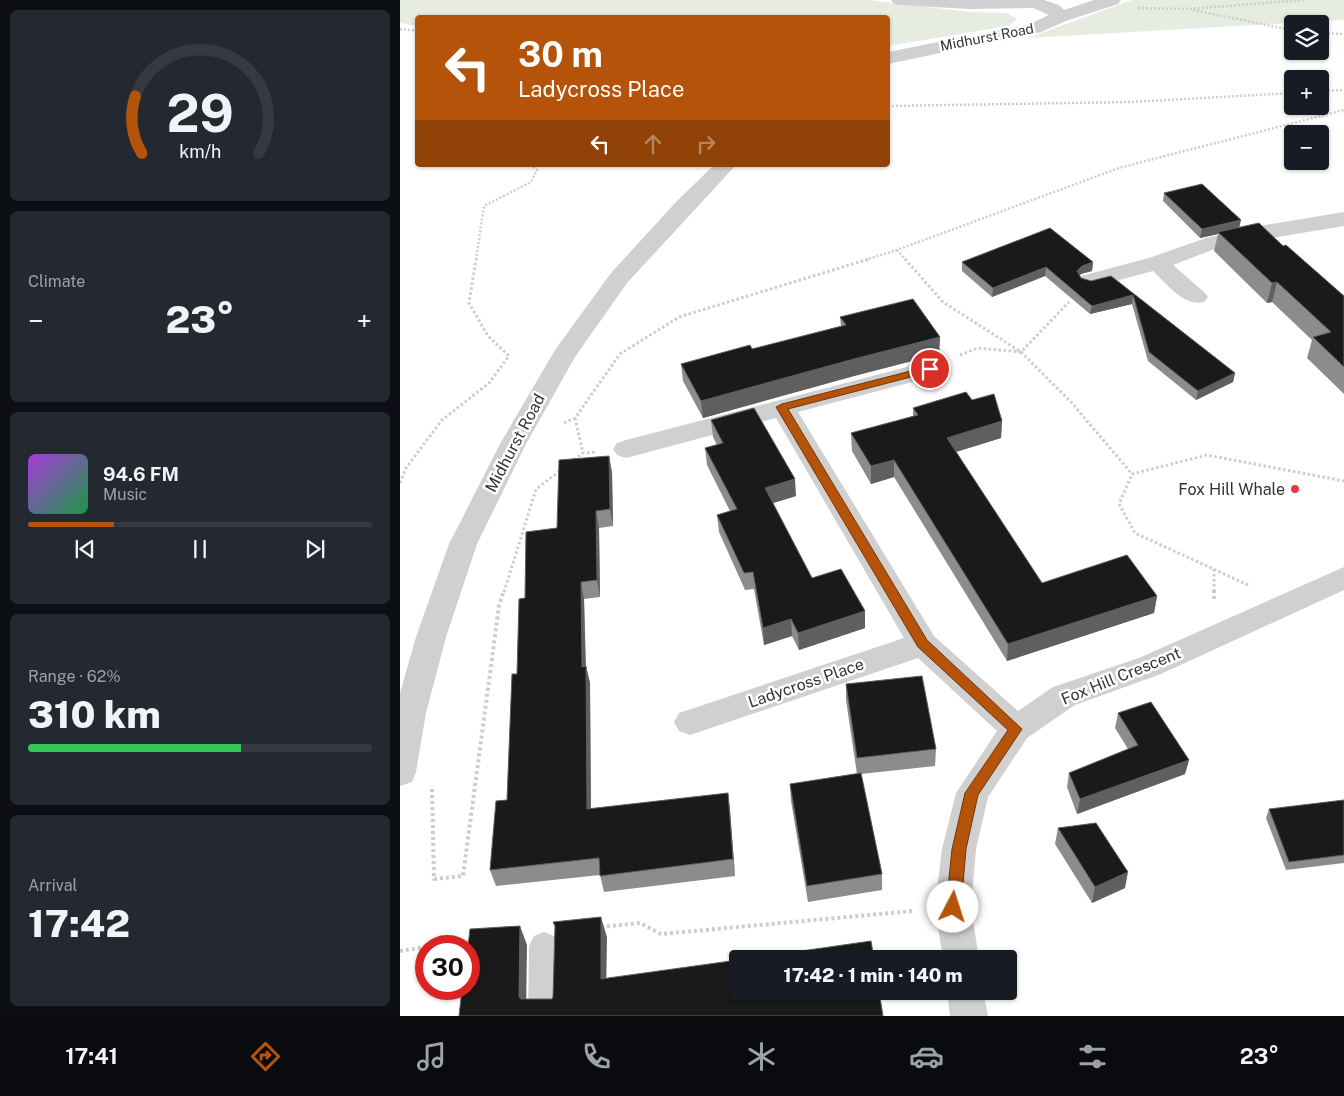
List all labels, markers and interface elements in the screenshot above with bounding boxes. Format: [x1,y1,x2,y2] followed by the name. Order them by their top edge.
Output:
[1284,15,1329,170] map controls
[1284,15,1329,60] button: layers
[939,20,1035,54] street label: Midhurst Road
[518,34,603,75] text: 30 m
[435,35,500,100] icon: left
[1284,70,1329,115] button: +
[518,76,684,102] text: Ladycross Place
[166,83,234,144] text: 29
[1284,125,1329,170] button: −
[586,130,614,158] icon: left
[639,130,667,158] icon: ahead
[692,130,720,158] icon: right
[179,141,221,162] text: km/h
[28,272,85,291] text: Climate
[166,297,234,342] text: 23°
[28,304,44,337] text: −
[356,304,372,337] text: +
[909,348,951,390] pin
[916,355,944,383] icon: arrive
[481,391,549,495] street label: Midhurst Road
[103,463,179,485] text: 94.6 FM
[1178,480,1285,499] place label: Fox Hill Whale
[1289,483,1301,495] marker: Fox Hill Whale
[103,485,147,504] text: Music
[71,535,99,563] icon: previous
[186,535,214,563] icon: pause
[301,535,329,563] icon: next
[1058,643,1184,709] street label: Fox Hill Crescent
[746,654,866,712] street label: Ladycross Place
[28,667,121,686] text: Range · 62%
[28,692,161,737] text: 310 km
[28,876,77,895] text: Arrival
[926,880,978,932] position arrow
[28,901,130,946] text: 17:42
[415,935,480,1000] speed limit sign: 30
[783,964,963,986] text: 17:42 · 1 min · 140 m
[248,1039,283,1074] icon: directions
[414,1039,449,1074] icon: music
[579,1039,614,1074] icon: phone
[744,1039,779,1074] icon: climate
[909,1039,944,1074] icon: car
[1075,1039,1110,1074] icon: filters
[65,1043,118,1069] text: 17:41
[1240,1043,1279,1069] text: 23°

